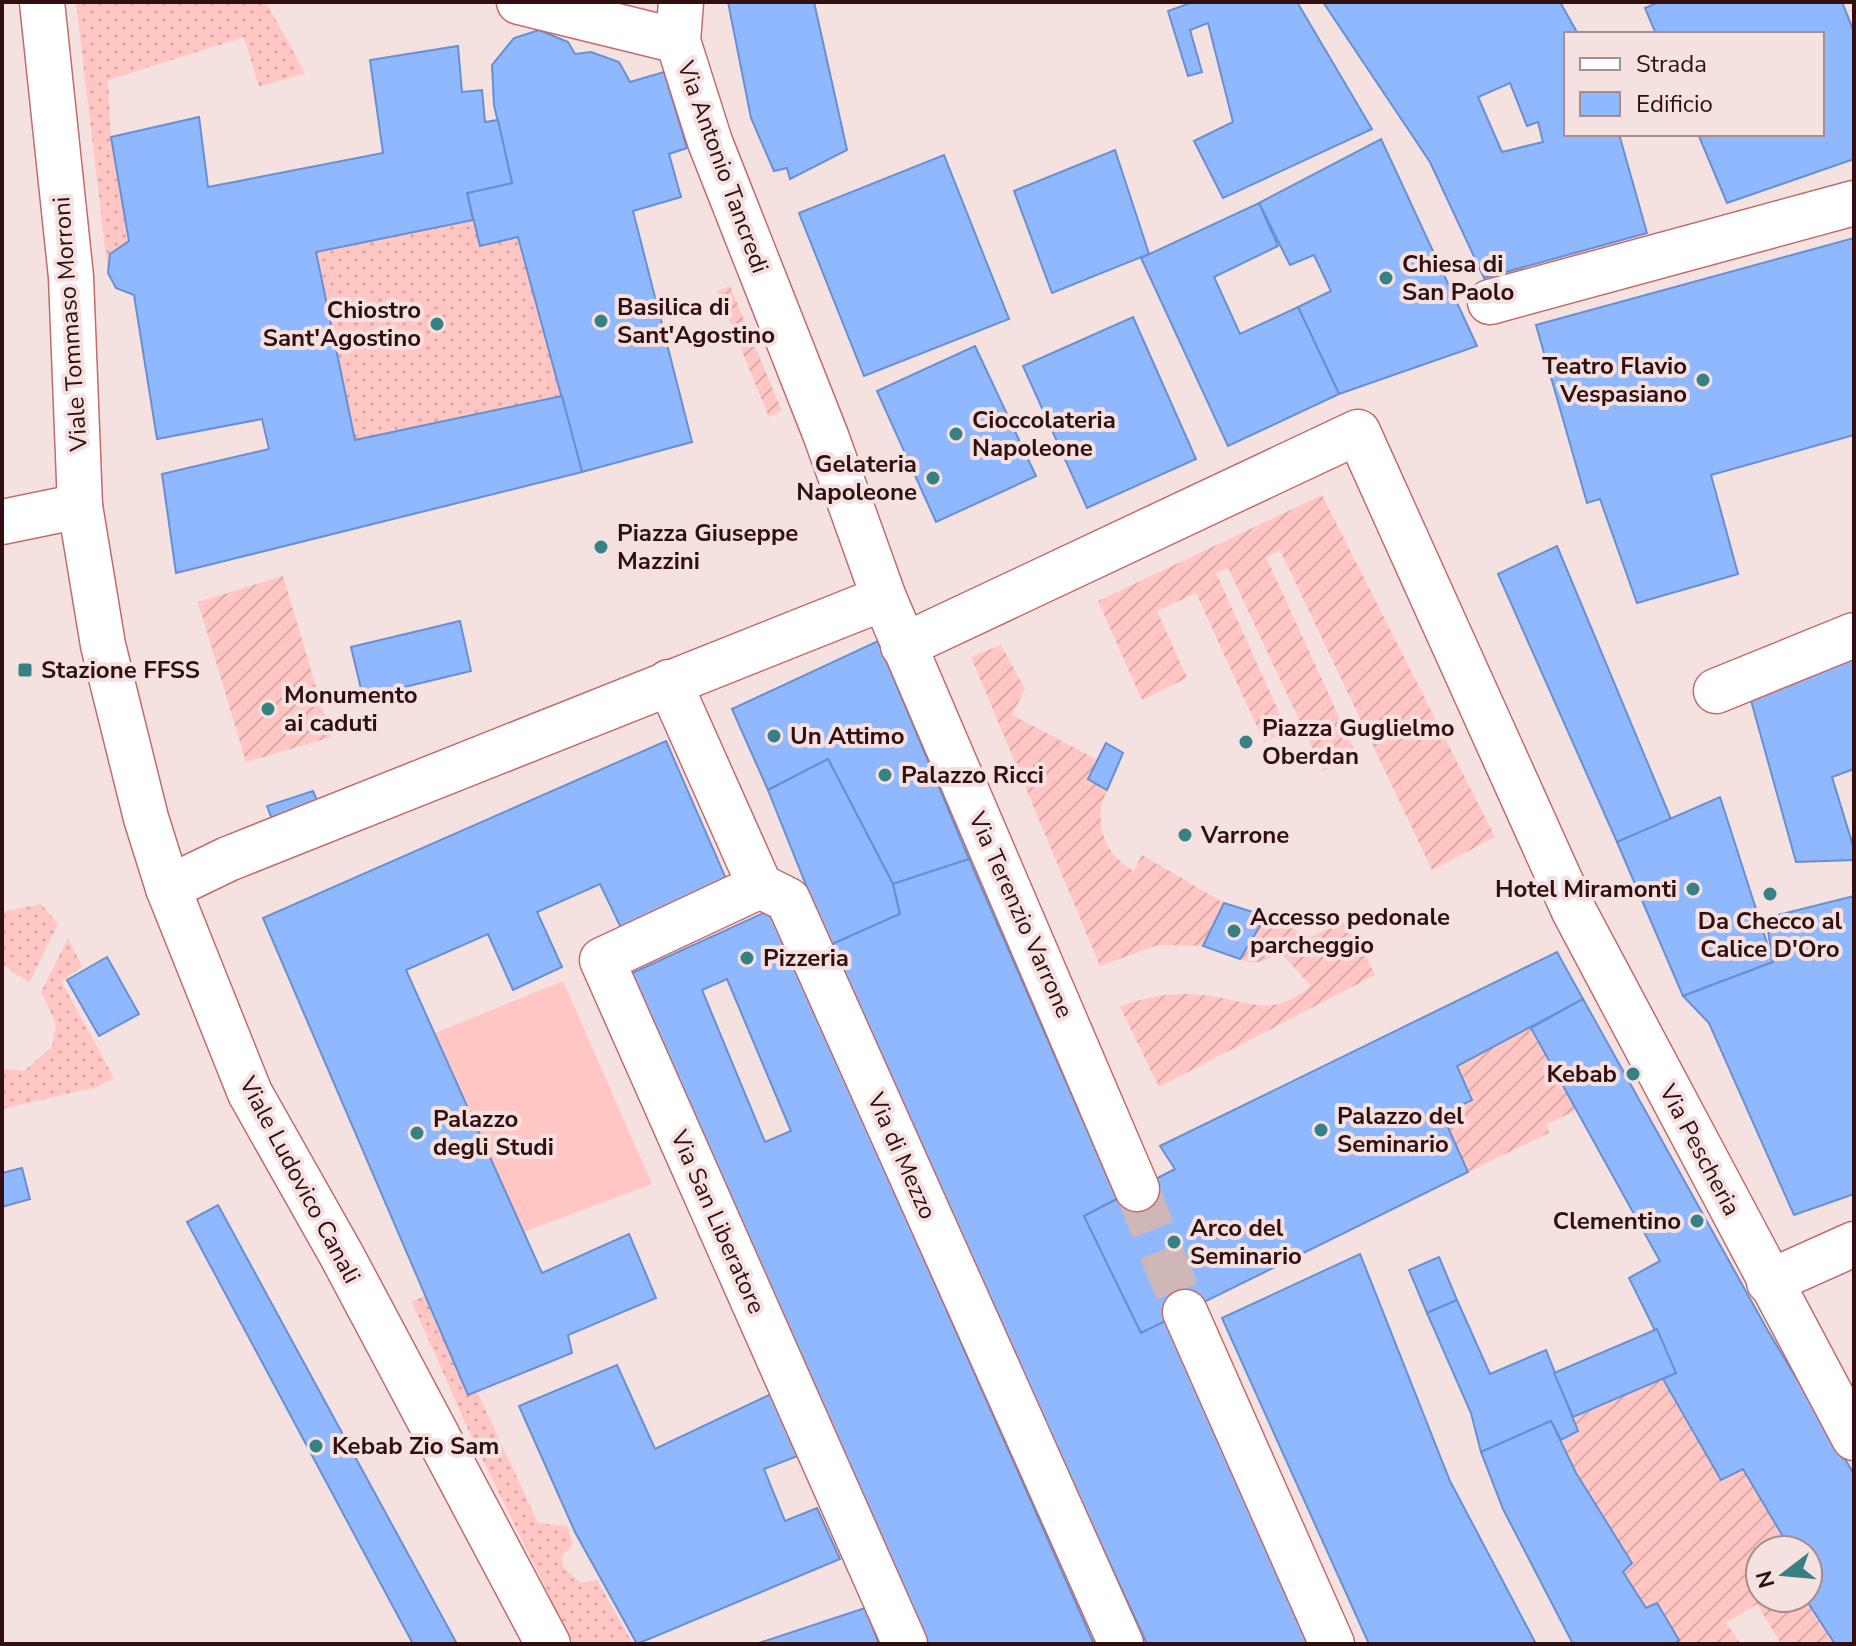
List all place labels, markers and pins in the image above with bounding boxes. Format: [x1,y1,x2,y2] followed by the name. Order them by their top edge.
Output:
[1402,248,1514,308] place label: Chiesa di San Paolo
[1377,269,1395,287] marker: Chiesa di San Paolo
[617,291,775,351] place label: Basilica di Sant'Agostino
[263,294,421,354] place label: Chiostro Sant'Agostino
[592,312,610,330] marker: Basilica di Sant'Agostino
[428,315,446,333] marker: Chiostro Sant'Agostino
[1542,350,1687,410] place label: Teatro Flavio Vespasiano
[1694,371,1712,389] marker: Teatro Flavio Vespasiano
[972,404,1116,464] place label: Cioccolateria Napoleone
[947,425,965,443] marker: Cioccolateria Napoleone
[796,448,917,508] place label: Gelateria Napoleone
[924,469,942,487] marker: Gelateria Napoleone
[617,517,798,577] place label: Piazza Giuseppe Mazzini
[592,538,610,556] marker: Piazza Giuseppe Mazzini
[41,654,200,686] place label: Stazione FFSS
[16,661,34,679] marker: Stazione FFSS
[284,679,418,739] place label: Monumento ai caduti
[259,700,277,718] marker: Monumento ai caduti
[1262,712,1455,772] place label: Piazza Guglielmo Oberdan
[790,720,904,752] place label: Un Attimo
[765,727,783,745] marker: Un Attimo
[1237,733,1255,751] marker: Piazza Guglielmo Oberdan
[901,759,1044,791] place label: Palazzo Ricci
[876,766,894,784] marker: Palazzo Ricci
[1200,819,1289,851] place label: Varrone
[1176,826,1194,844] marker: Varrone
[1495,873,1677,905] place label: Hotel Miramonti
[1684,880,1702,898] marker: Hotel Miramonti
[1761,885,1779,903] marker: Da Checco al Calice D'Oro
[1250,901,1450,961] place label: Accesso pedonale parcheggio
[1698,905,1843,965] place label: Da Checco al Calice D'Oro
[1225,922,1243,940] marker: Accesso pedonale parcheggio
[763,942,849,974] place label: Pizzeria
[738,949,756,967] marker: Pizzeria
[1546,1058,1617,1090] place label: Kebab
[1624,1065,1642,1083] marker: Kebab
[1337,1100,1464,1160] place label: Palazzo del Seminario
[433,1103,554,1163] place label: Palazzo degli Studi
[1312,1121,1330,1139] marker: Palazzo del Seminario
[408,1124,426,1142] marker: Palazzo degli Studi
[1553,1205,1681,1237] place label: Clementino
[1190,1212,1302,1272] place label: Arco del Seminario
[1688,1212,1706,1230] marker: Clementino
[1165,1233,1183,1251] marker: Arco del Seminario
[332,1430,499,1462] place label: Kebab Zio Sam
[307,1437,325,1455] marker: Kebab Zio Sam

